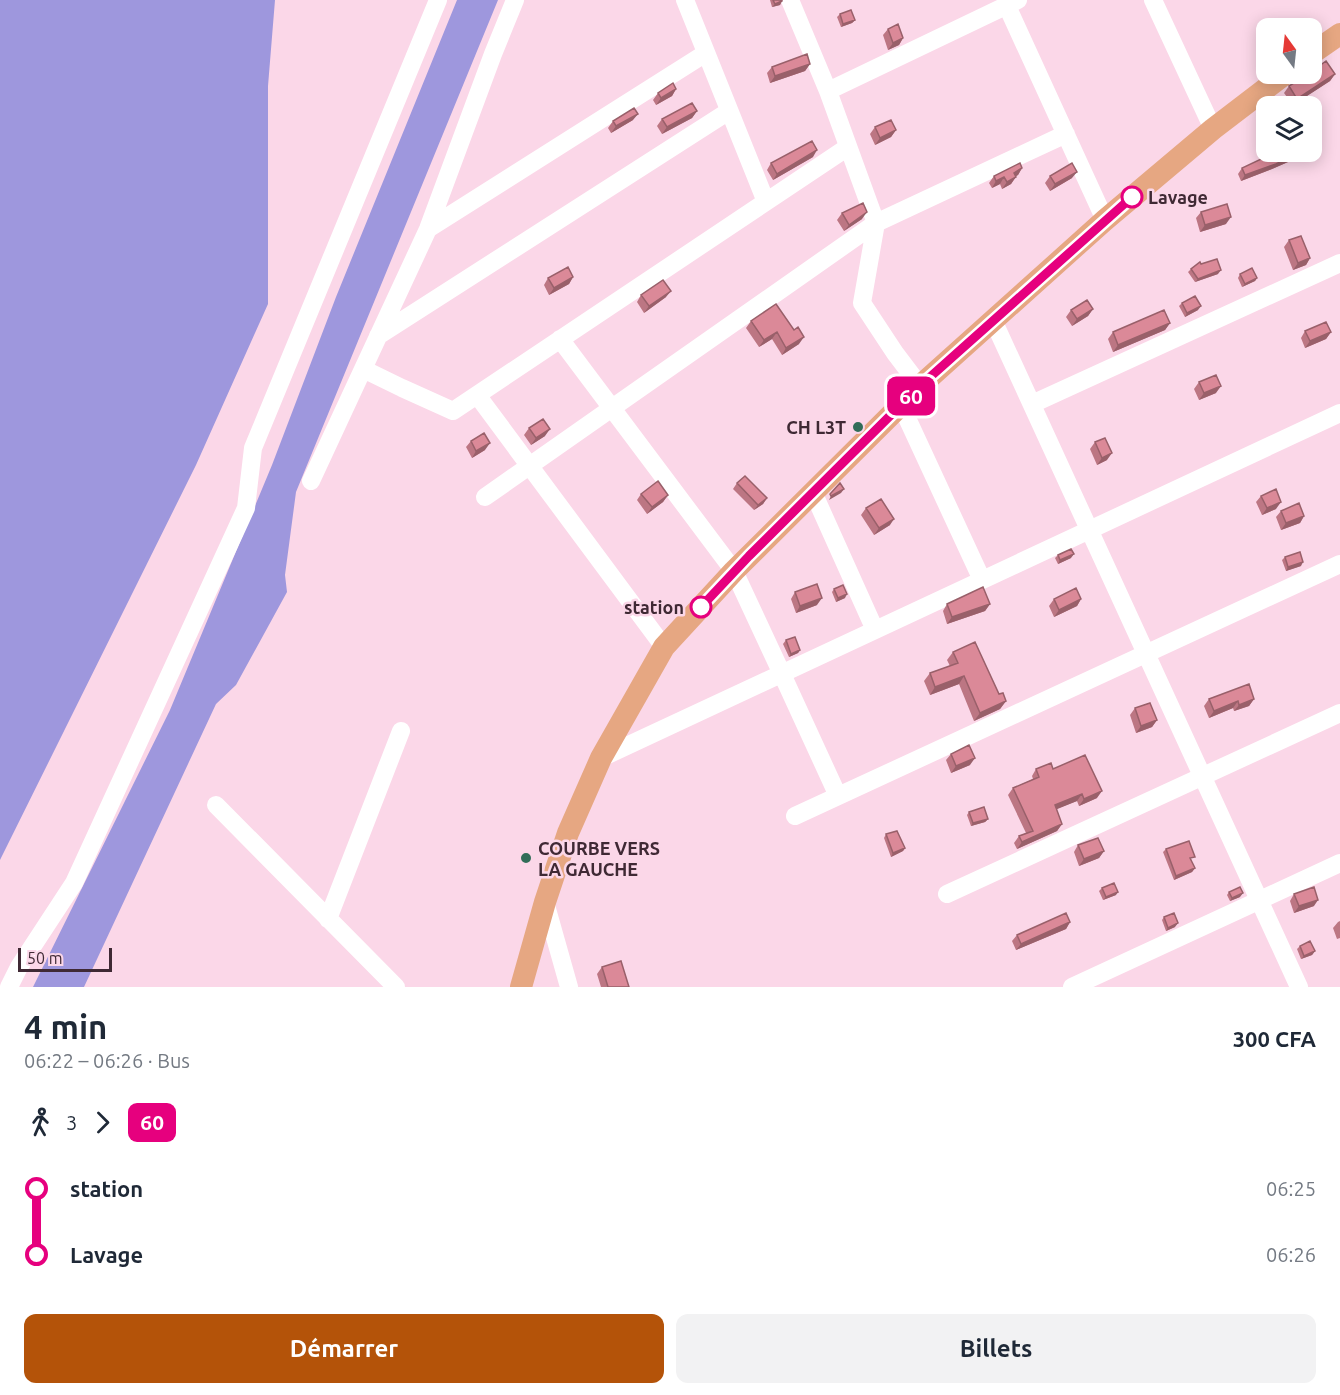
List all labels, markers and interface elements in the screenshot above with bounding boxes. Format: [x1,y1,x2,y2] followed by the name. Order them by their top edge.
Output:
[1256,18,1322,84] north arrow
[1256,18,1322,162] map controls
[1256,96,1322,162] button: layers
[1121,186,1143,208] marker: Lavage
[1148,187,1208,207] place label: Lavage
[884,376,938,416] line badge: 60
[899,384,923,408] text: 60
[786,417,846,437] place label: CH L3T
[851,420,865,434] marker: CH L3T
[690,596,712,618] marker: station
[624,597,684,617] place label: station
[538,838,660,879] place label: COURBE VERS LA GAUCHE
[519,851,533,865] marker: COURBE VERS LA GAUCHE
[18,945,112,972] scale bar
[27,949,63,967] text: 50 m
[24,1008,107,1045] text: 4 min
[1233,1026,1316,1051] text: 300 CFA
[24,1049,190,1072] text: 06:22 – 06:26 · Bus
[24,1106,57,1139] icon: walk
[86,1106,119,1139] icon: forward
[140,1110,164,1134] text: 60
[66,1111,77,1134] text: 3
[70,1176,143,1201] text: station
[1266,1177,1316,1200] text: 06:25
[70,1242,143,1267] text: Lavage
[1266,1243,1316,1266] text: 06:26
[24,1314,664,1383] button: Démarrer
[676,1314,1316,1383] button: Billets

